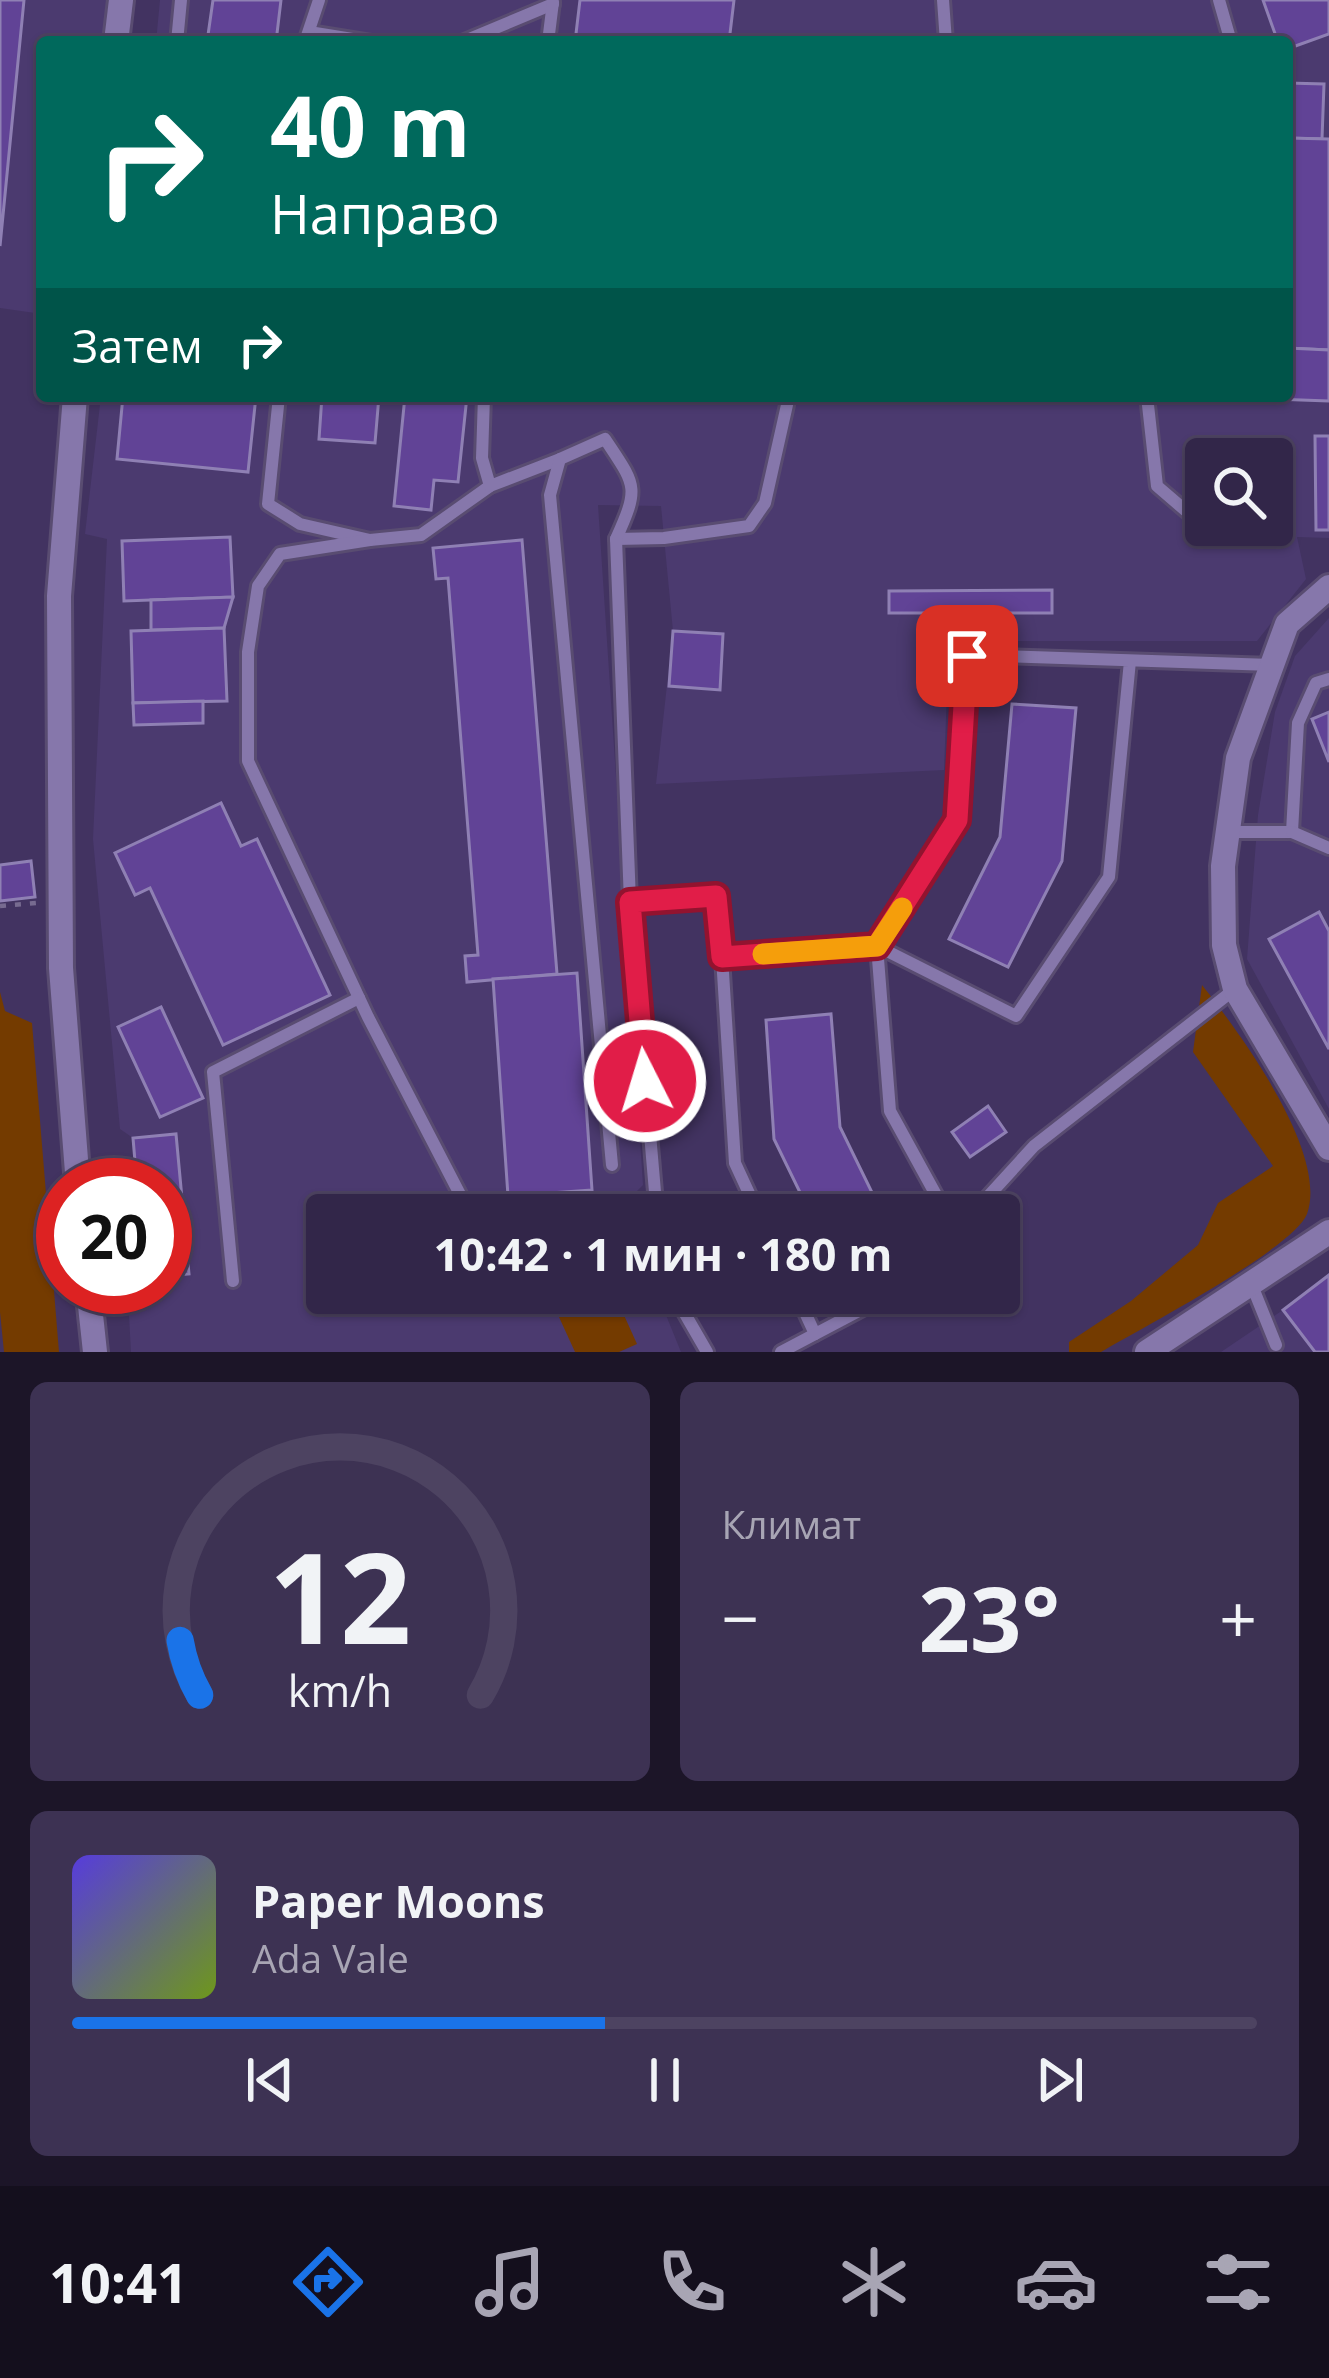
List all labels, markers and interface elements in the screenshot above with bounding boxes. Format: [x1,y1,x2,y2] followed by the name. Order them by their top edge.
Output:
[270,67,470,182] text: 40 m
[72,84,228,240] icon: right
[270,176,500,250] text: Направо
[227,312,293,378] icon: right
[72,315,203,376] text: Затем
[1185,438,1293,546] map controls
[1185,438,1293,546] button: search
[916,605,1018,707] pin
[934,623,1000,689] icon: arrive
[582,1018,708,1144] position arrow
[36,1158,192,1314] speed limit sign: 20
[434,1223,892,1284] text: 10:42 · 1 мин · 180 m
[722,1497,861,1550] text: Климат
[268,1511,411,1681] text: 12
[919,1556,1060,1678] text: 23°
[722,1572,759,1662] text: −
[1219,1572,1257,1662] text: +
[288,1660,392,1719] text: km/h
[252,1870,545,1931] text: Paper Moons
[252,1931,409,1984] text: Ada Vale
[237,2047,303,2113] icon: previous
[632,2047,698,2113] icon: pause
[1027,2047,1093,2113] icon: next
[286,2240,370,2324] icon: directions
[468,2240,552,2324] icon: music
[650,2240,734,2324] icon: phone
[832,2240,916,2324] icon: climate
[1014,2240,1098,2324] icon: car
[1196,2240,1280,2324] icon: filters
[49,2245,188,2319] text: 10:41

